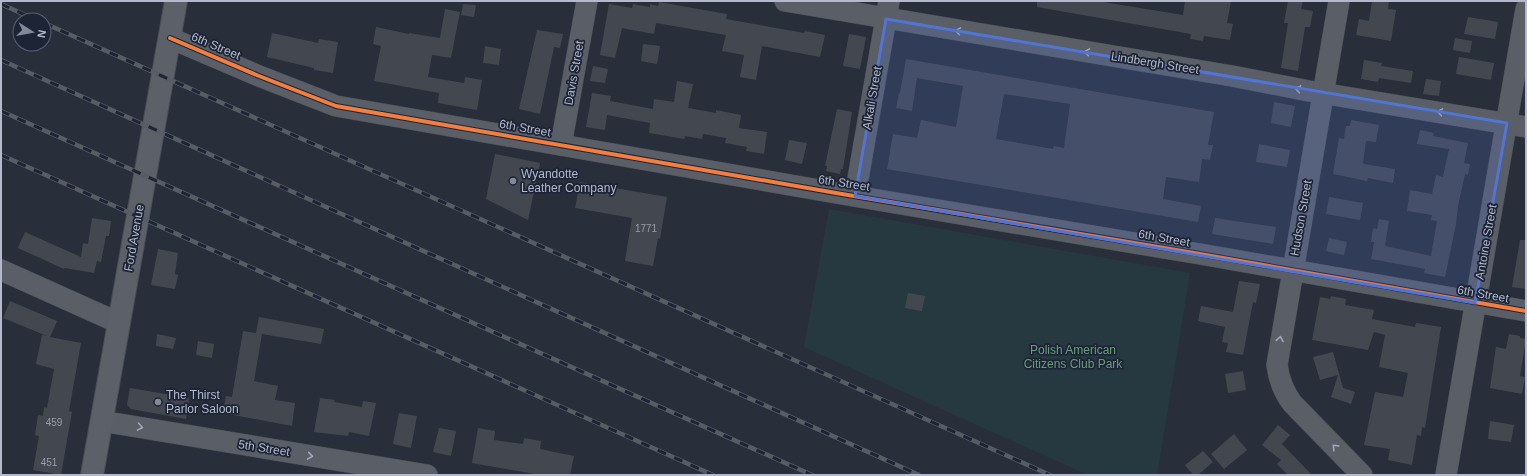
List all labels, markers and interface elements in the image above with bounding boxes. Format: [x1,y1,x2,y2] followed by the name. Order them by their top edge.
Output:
[12,12,52,52] north arrow
[955,27,962,35] one-way arrow
[35,29,48,39] text: N
[189,29,243,63] street label: 6th Street
[561,39,587,106] street label: Davis Street
[1084,48,1090,57] one-way arrow
[1110,49,1201,77] street label: Lindbergh Street
[860,65,885,131] street label: Alkali Street
[1294,85,1301,93] one-way arrow
[1437,108,1443,117] one-way arrow
[498,117,552,140] street label: 6th Street
[521,167,616,195] place label: Wyandotte Leather Company
[817,172,871,194] street label: 6th Street
[508,176,518,186] marker: Wyandotte Leather Company
[1287,178,1315,257] street label: Hudson Street
[121,203,147,273] street label: Ford Avenue
[1473,203,1500,281] street label: Antoine Street
[635,223,658,234] house number: 1771
[1137,227,1191,250] street label: 6th Street
[1456,283,1510,306] street label: 6th Street
[1276,336,1284,342] one-way arrow
[1024,343,1123,371] park label: Polish American Citizens Club Park
[166,388,239,416] place label: The Thirst Parlor Saloon
[153,397,163,407] marker: The Thirst Parlor Saloon
[46,417,63,428] house number: 459
[137,423,143,431] one-way arrow
[237,437,291,459] street label: 5th Street
[1332,444,1340,452] one-way arrow
[306,451,313,460] one-way arrow
[41,457,58,468] house number: 451

